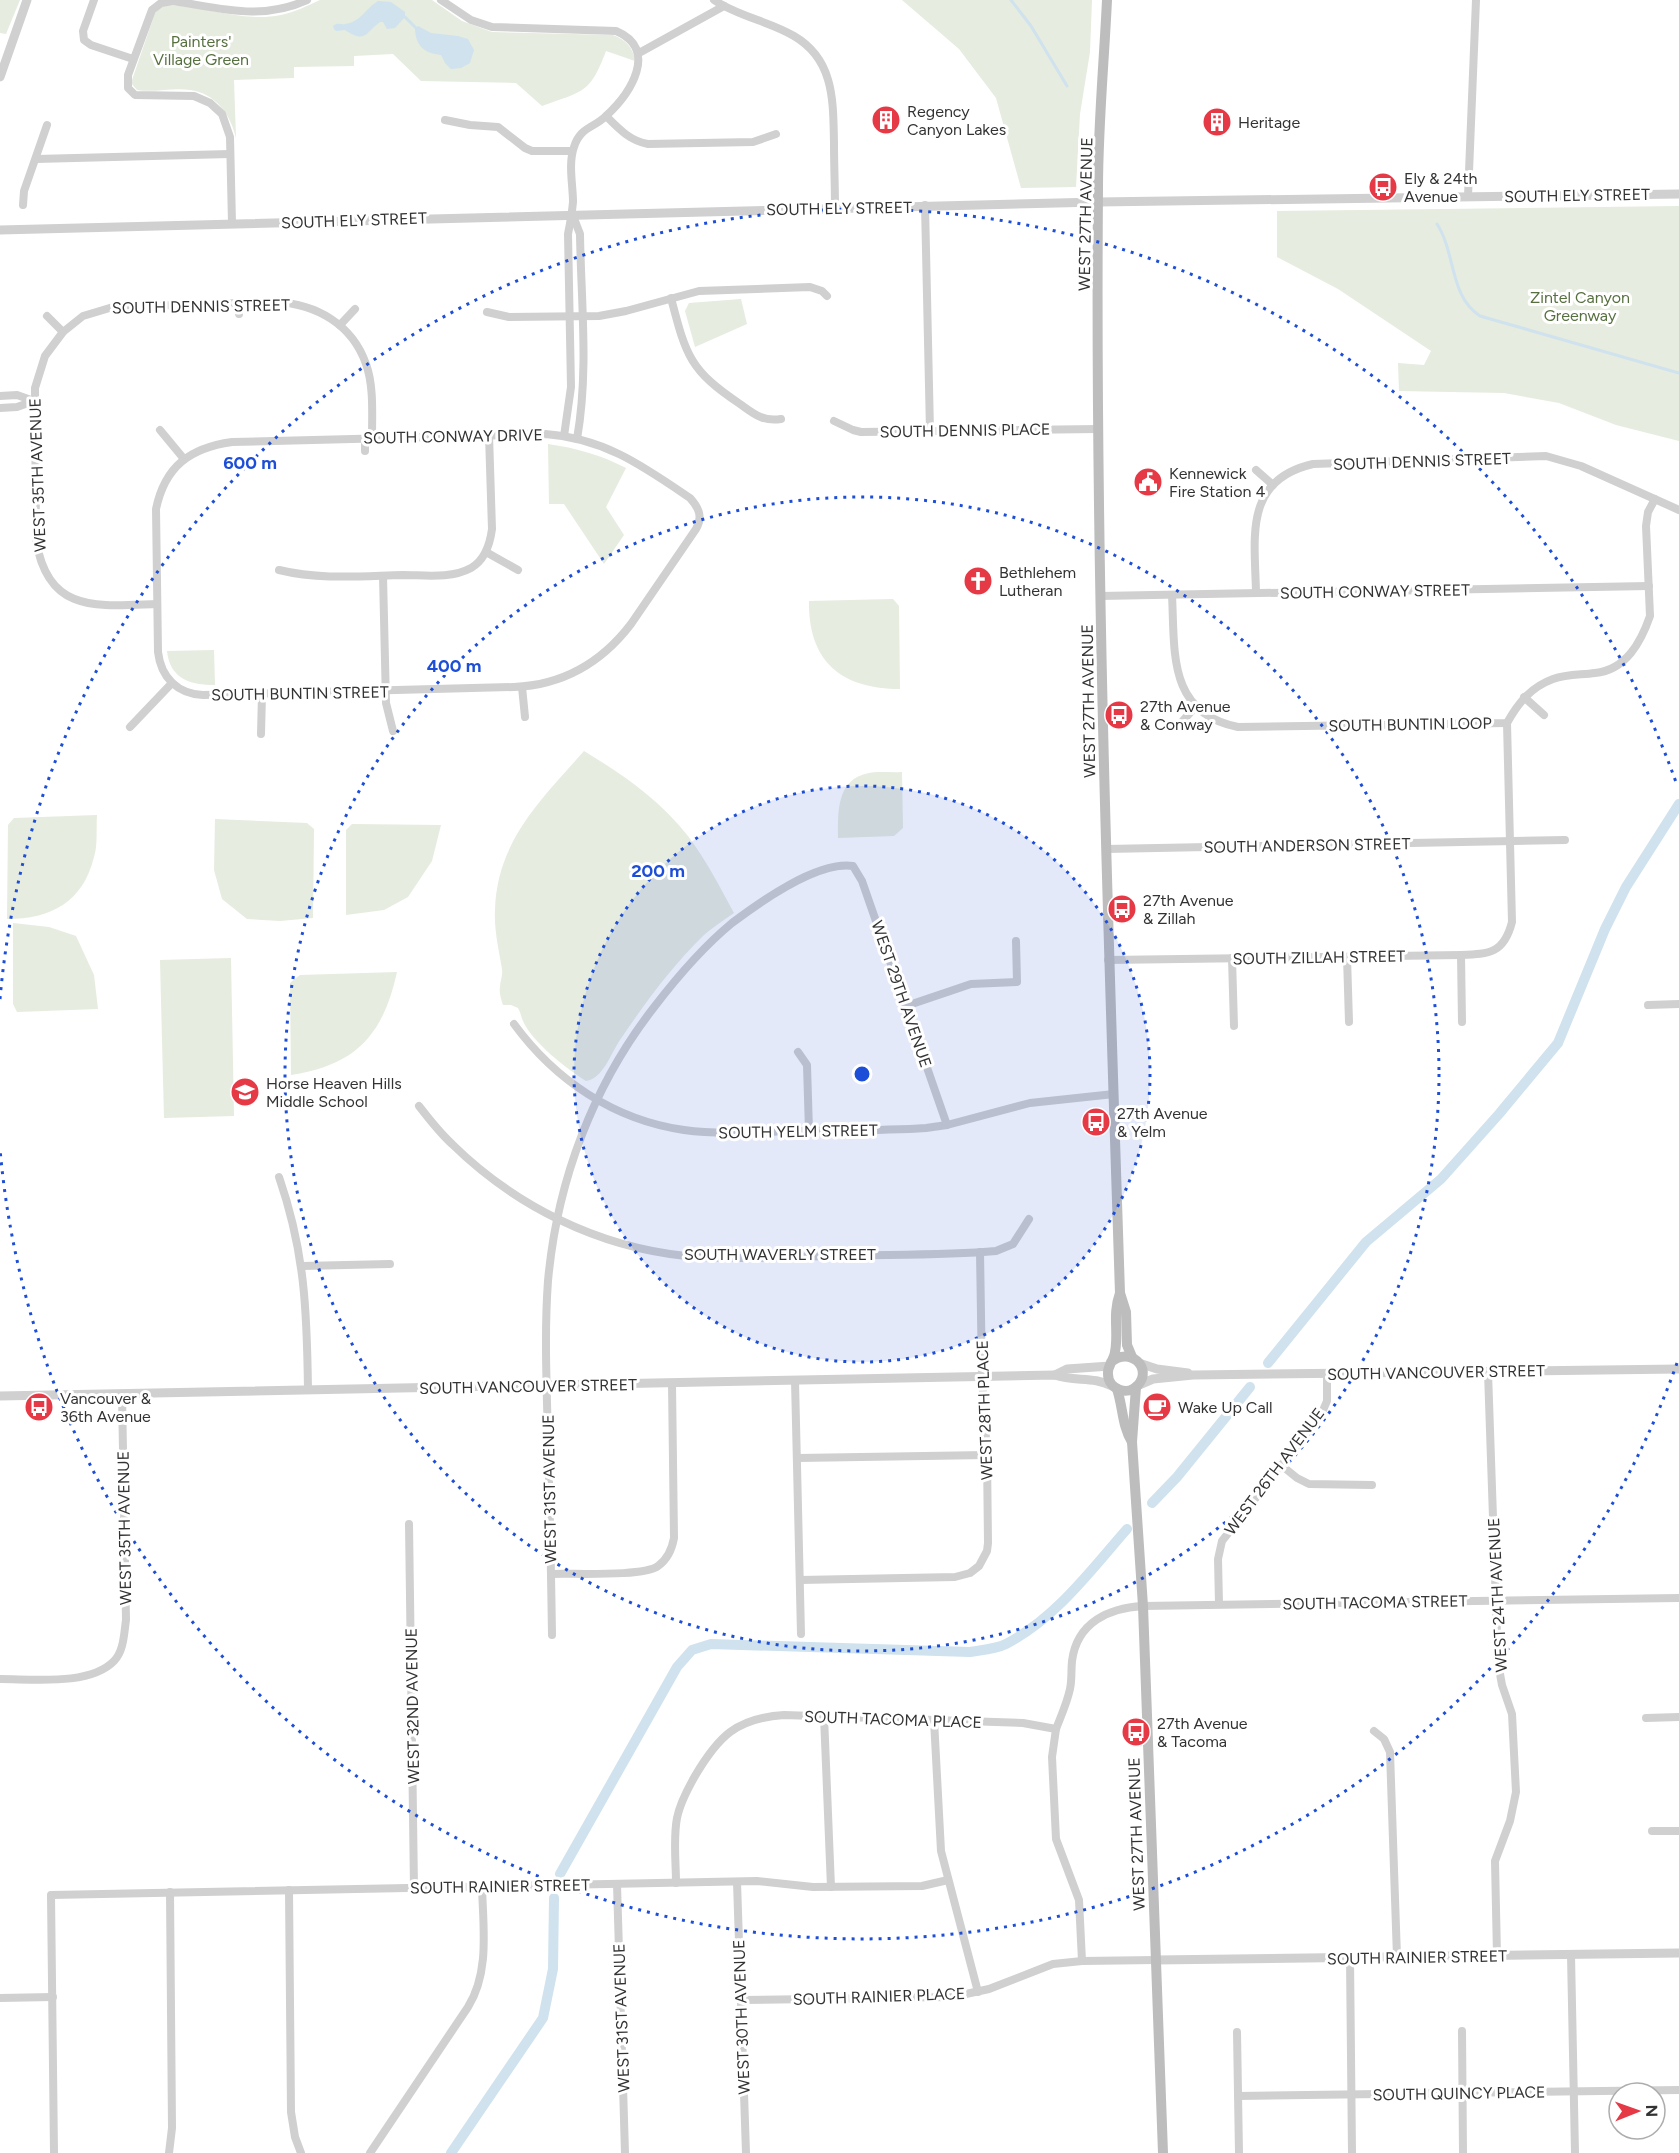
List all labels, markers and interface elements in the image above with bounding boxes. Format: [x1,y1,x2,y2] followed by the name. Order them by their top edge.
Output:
[153,32,249,69] park label: Painters' Village Green
[907,102,1006,139] place label: Regency Canyon Lakes
[870,104,902,136] building icon: Regency Canyon Lakes
[1201,106,1233,138] building icon: Heritage
[1238,113,1300,132] place label: Heritage
[1075,137,1096,291] street label: WEST 27TH AVENUE
[1404,169,1478,206] place label: Ely & 24th Avenue
[1367,171,1399,203] bus stop icon: Ely & 24th Avenue
[1504,185,1650,206] street label: SOUTH ELY STREET
[766,198,912,219] street label: SOUTH ELY STREET
[281,208,427,233] street label: SOUTH ELY STREET
[1530,288,1630,325] park label: Zintel Canyon Greenway
[112,295,290,318] street label: SOUTH DENNIS STREET
[25,398,50,552] street label: WEST 35TH AVENUE
[880,420,1050,441] street label: SOUTH DENNIS PLACE
[363,425,543,448] street label: SOUTH CONWAY DRIVE
[1333,449,1511,474] street label: SOUTH DENNIS STREET
[223,452,277,474] text: 600 m
[1169,464,1265,501] place label: Kennewick Fire Station 4
[1132,466,1164,498] public building icon: Kennewick Fire Station 4
[999,563,1076,600] place label: Bethlehem Lutheran
[962,565,994,597] church icon: Bethlehem Lutheran
[1280,580,1470,603] street label: SOUTH CONWAY STREET
[1078,624,1099,778] street label: WEST 27TH AVENUE
[427,655,481,677] text: 400 m
[211,682,389,705] street label: SOUTH BUNTIN STREET
[1140,697,1231,734] place label: 27th Avenue & Conway
[1103,699,1135,731] bus stop icon: 27th Avenue & Conway
[1328,714,1492,735] street label: SOUTH BUNTIN LOOP
[1203,834,1411,857] street label: SOUTH ANDERSON STREET
[631,860,685,882] text: 200 m
[1143,891,1234,928] place label: 27th Avenue & Zillah
[1106,893,1138,925] bus stop icon: 27th Avenue & Zillah
[867,918,936,1070] street label: WEST 29TH AVENUE
[1233,946,1406,969] street label: SOUTH ZILLAH STREET
[852,1064,872,1084] centre of rings
[266,1074,402,1111] place label: Horse Heaven Hills Middle School
[229,1076,261,1108] school or university icon: Horse Heaven Hills Middle School
[1117,1104,1208,1141] place label: 27th Avenue & Yelm
[1080,1106,1112,1138] bus stop icon: 27th Avenue & Yelm
[718,1121,878,1142] street label: SOUTH YELM STREET
[684,1245,876,1264] street label: SOUTH WAVERLY STREET
[973,1340,996,1480] street label: WEST 28TH PLACE
[1327,1361,1545,1384] street label: SOUTH VANCOUVER STREET
[419,1375,637,1398] street label: SOUTH VANCOUVER STREET
[60,1389,152,1426] place label: Vancouver & 36th Avenue
[23,1391,55,1423] bus stop icon: Vancouver & 36th Avenue
[1141,1391,1173,1423] cafe icon: Wake Up Call
[1178,1398,1273,1417] place label: Wake Up Call
[1220,1404,1328,1539] street label: WEST 26TH AVENUE
[539,1414,560,1564] street label: WEST 31ST AVENUE
[114,1451,135,1605] street label: WEST 35TH AVENUE
[1484,1517,1511,1673] street label: WEST 24TH AVENUE
[1282,1591,1468,1614] street label: SOUTH TACOMA STREET
[402,1628,423,1784] street label: WEST 32ND AVENUE
[804,1707,982,1732] street label: SOUTH TACOMA PLACE
[1157,1714,1248,1751] place label: 27th Avenue & Tacoma
[1120,1716,1152,1748] bus stop icon: 27th Avenue & Tacoma
[1124,1757,1149,1911] street label: WEST 27TH AVENUE
[410,1875,590,1898] street label: SOUTH RAINIER STREET
[729,1939,754,2095] street label: WEST 30TH AVENUE
[609,1943,634,2093] street label: WEST 31ST AVENUE
[1327,1946,1507,1969] street label: SOUTH RAINIER STREET
[792,1984,966,2009] street label: SOUTH RAINIER PLACE
[1607,2081,1667,2141] north arrow
[1372,2082,1546,2105] street label: SOUTH QUINCY PLACE
[1642,2104,1661,2117] text: N

